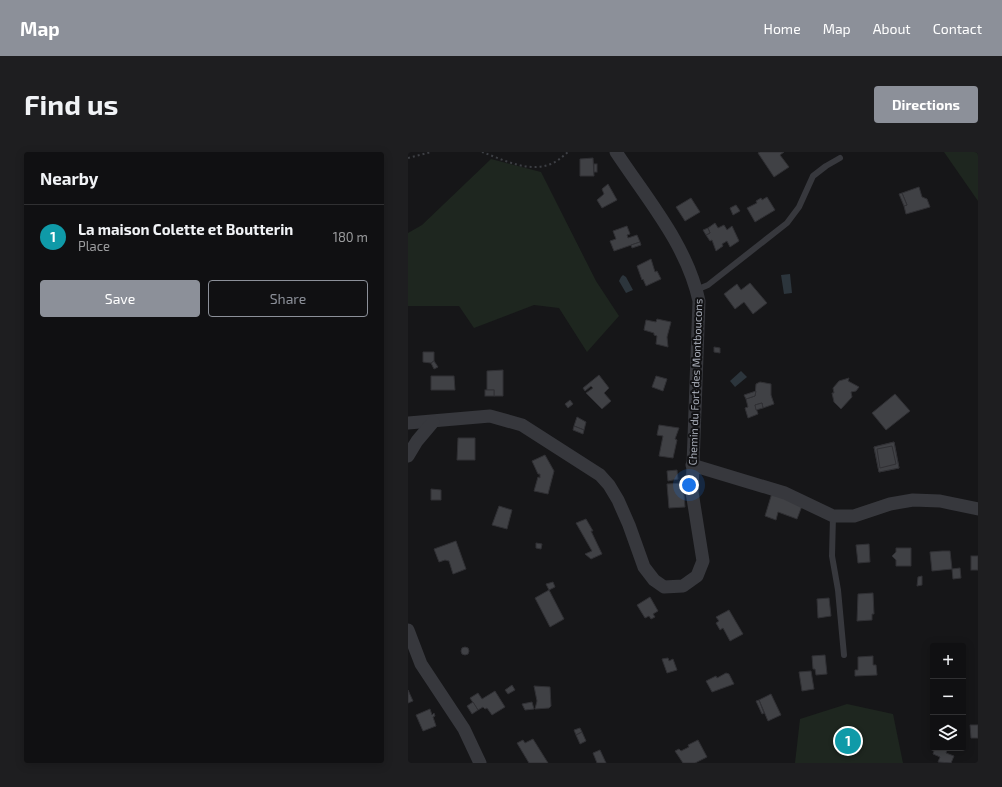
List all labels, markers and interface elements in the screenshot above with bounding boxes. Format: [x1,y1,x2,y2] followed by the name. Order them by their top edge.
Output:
[20,17,60,40] text: Map
[764,20,801,37] text: Home
[823,20,851,37] text: Map
[873,20,911,37] text: About
[933,20,982,37] text: Contact
[874,86,978,123] button: Directions
[24,87,118,121] text: Find us
[40,168,98,188] text: Nearby
[78,220,293,238] text: La maison Colette et Boutterin
[50,229,56,245] text: 1
[333,229,368,245] text: 180 m
[78,238,110,254] text: Place
[40,280,200,317] button: Save
[208,280,368,317] button: Share
[686,298,704,466] street label: Chemin du Fort des Montboucons
[679,475,699,495] your location
[930,643,966,751] map controls
[930,643,966,679] button: +
[930,679,966,715] button: −
[930,715,966,751] button: layers
[835,726,861,756] pin: 1

